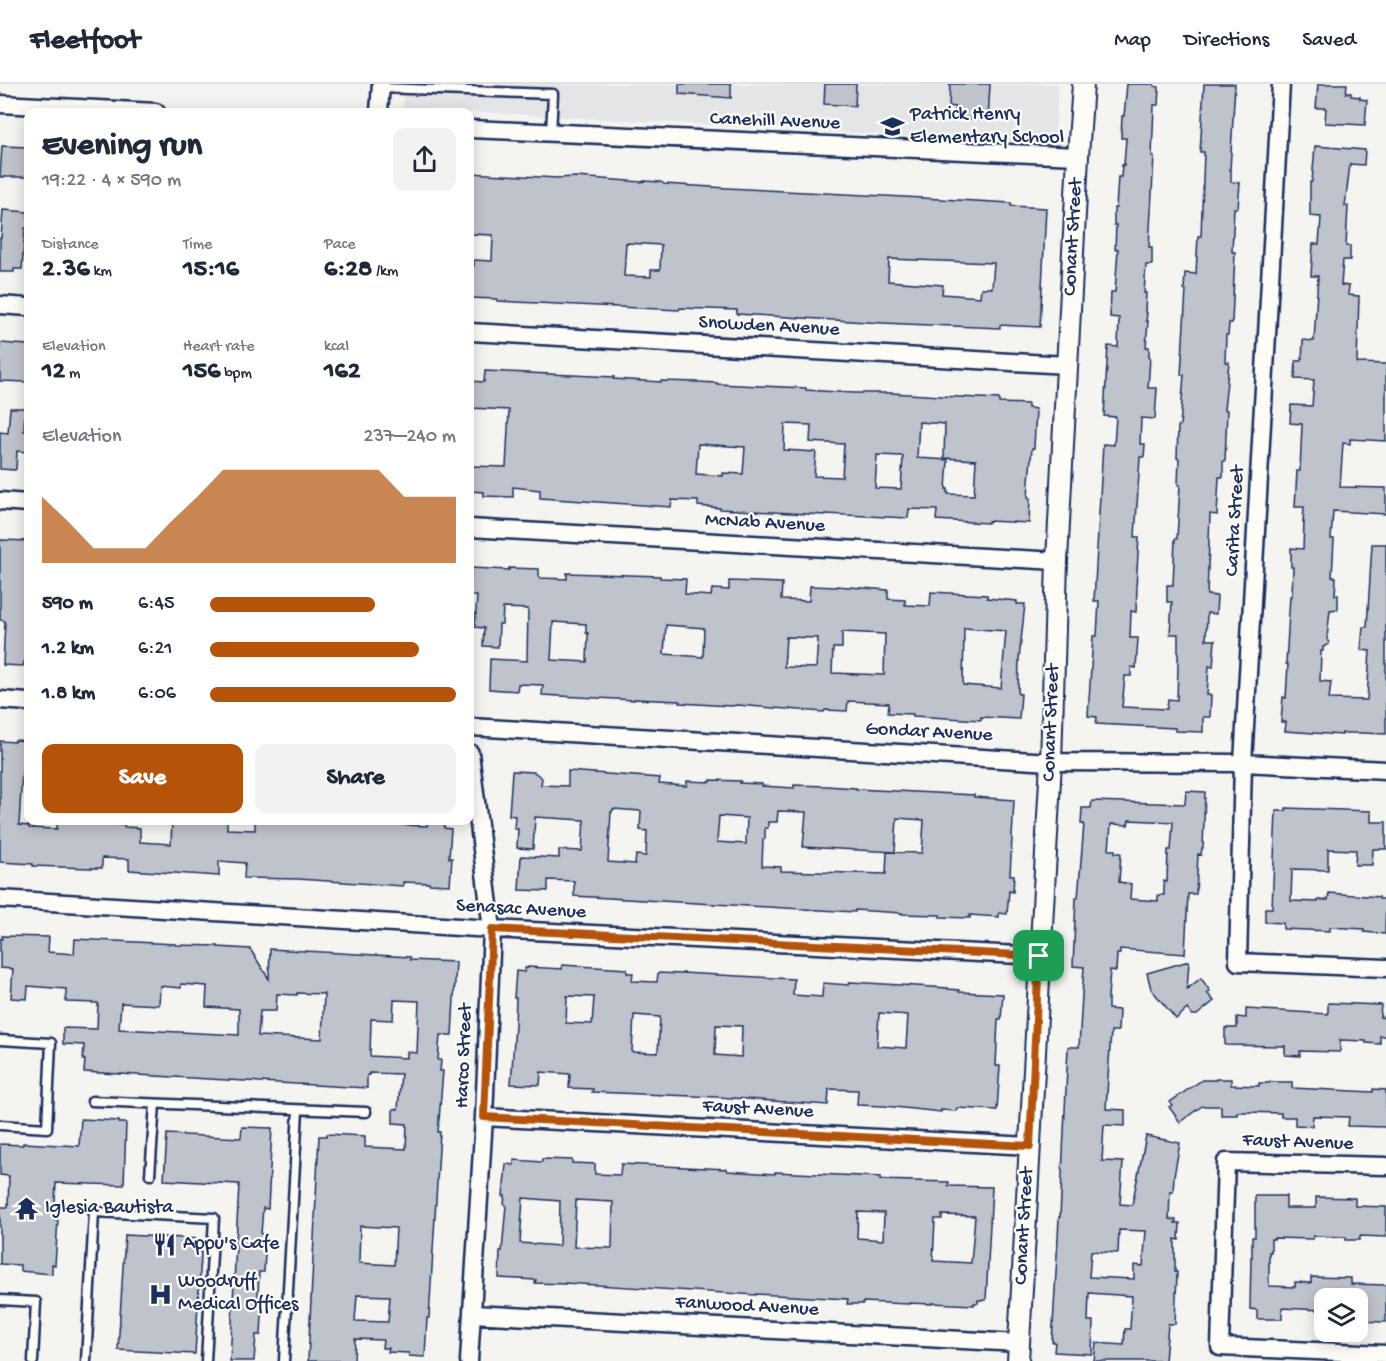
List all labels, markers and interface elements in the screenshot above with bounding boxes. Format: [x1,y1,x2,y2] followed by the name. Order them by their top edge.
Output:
[30,25,140,58] text: Fleetfoot
[1114,29,1151,54] text: Map
[1184,29,1269,54] text: Directions
[1302,29,1356,54] text: Saved
[909,104,1064,150] place label: Patrick Henry Elementary School
[709,108,841,136] street label: Canehill Avenue
[879,113,905,139] school or university icon: Patrick Henry Elementary School
[42,128,202,166] text: Evening run
[393,128,456,191] button: share
[42,170,181,193] text: 19:22 · 4 × 590 m
[1059,176,1089,296] street label: Conant Street
[42,236,99,255] text: Distance
[183,236,212,255] text: Time
[324,236,355,255] text: Pace
[42,255,90,286] text: 2.36
[183,255,239,286] text: 15:16
[324,255,372,286] text: 6:28
[90,263,112,282] text: km
[372,263,398,282] text: /km
[698,312,841,342] street label: Snowden Avenue
[42,338,106,357] text: Elevation
[183,338,255,357] text: Heart rate
[324,338,349,357] text: kcal
[42,357,65,388] text: 12
[183,357,220,388] text: 156
[324,357,360,388] text: 162
[65,365,80,384] text: m
[220,365,252,384] text: bpm
[42,426,122,449] text: Elevation
[364,426,456,449] text: 237–240 m
[1222,463,1250,577] street label: Carita Street
[704,509,826,539] street label: McNab Avenue
[42,593,93,616] text: 590 m
[138,593,174,616] text: 6:45
[42,638,94,661] text: 1.2 km
[138,638,172,661] text: 6:21
[1038,662,1066,782] street label: Conant Street
[42,683,95,706] text: 1.8 km
[138,683,176,706] text: 6:06
[865,718,994,748] street label: Gondar Avenue
[42,744,243,813] button: Save
[255,744,456,813] button: Share
[455,895,587,925] street label: Senasac Avenue
[1013,930,1064,981] pin
[1022,939,1055,972] icon: arrive
[452,1001,478,1109] street label: Harco Street
[701,1096,815,1124] street label: Faust Avenue
[1241,1130,1355,1156] street label: Faust Avenue
[1010,1165,1040,1285] street label: Conant Street
[14,1195,40,1221] temple icon: Iglesia Bautista
[45,1197,174,1220] place label: Iglesia Bautista
[152,1231,178,1257] restaurant icon: Appu's Cafe
[183,1233,280,1256] place label: Appu's Cafe
[178,1271,299,1317] place label: Woodruff Medical Offices
[147,1281,173,1307] hospital icon: Woodruff Medical Offices
[1314,1288,1368,1342] map controls
[1314,1288,1368,1342] button: layers
[674,1292,820,1322] street label: Fanwood Avenue

